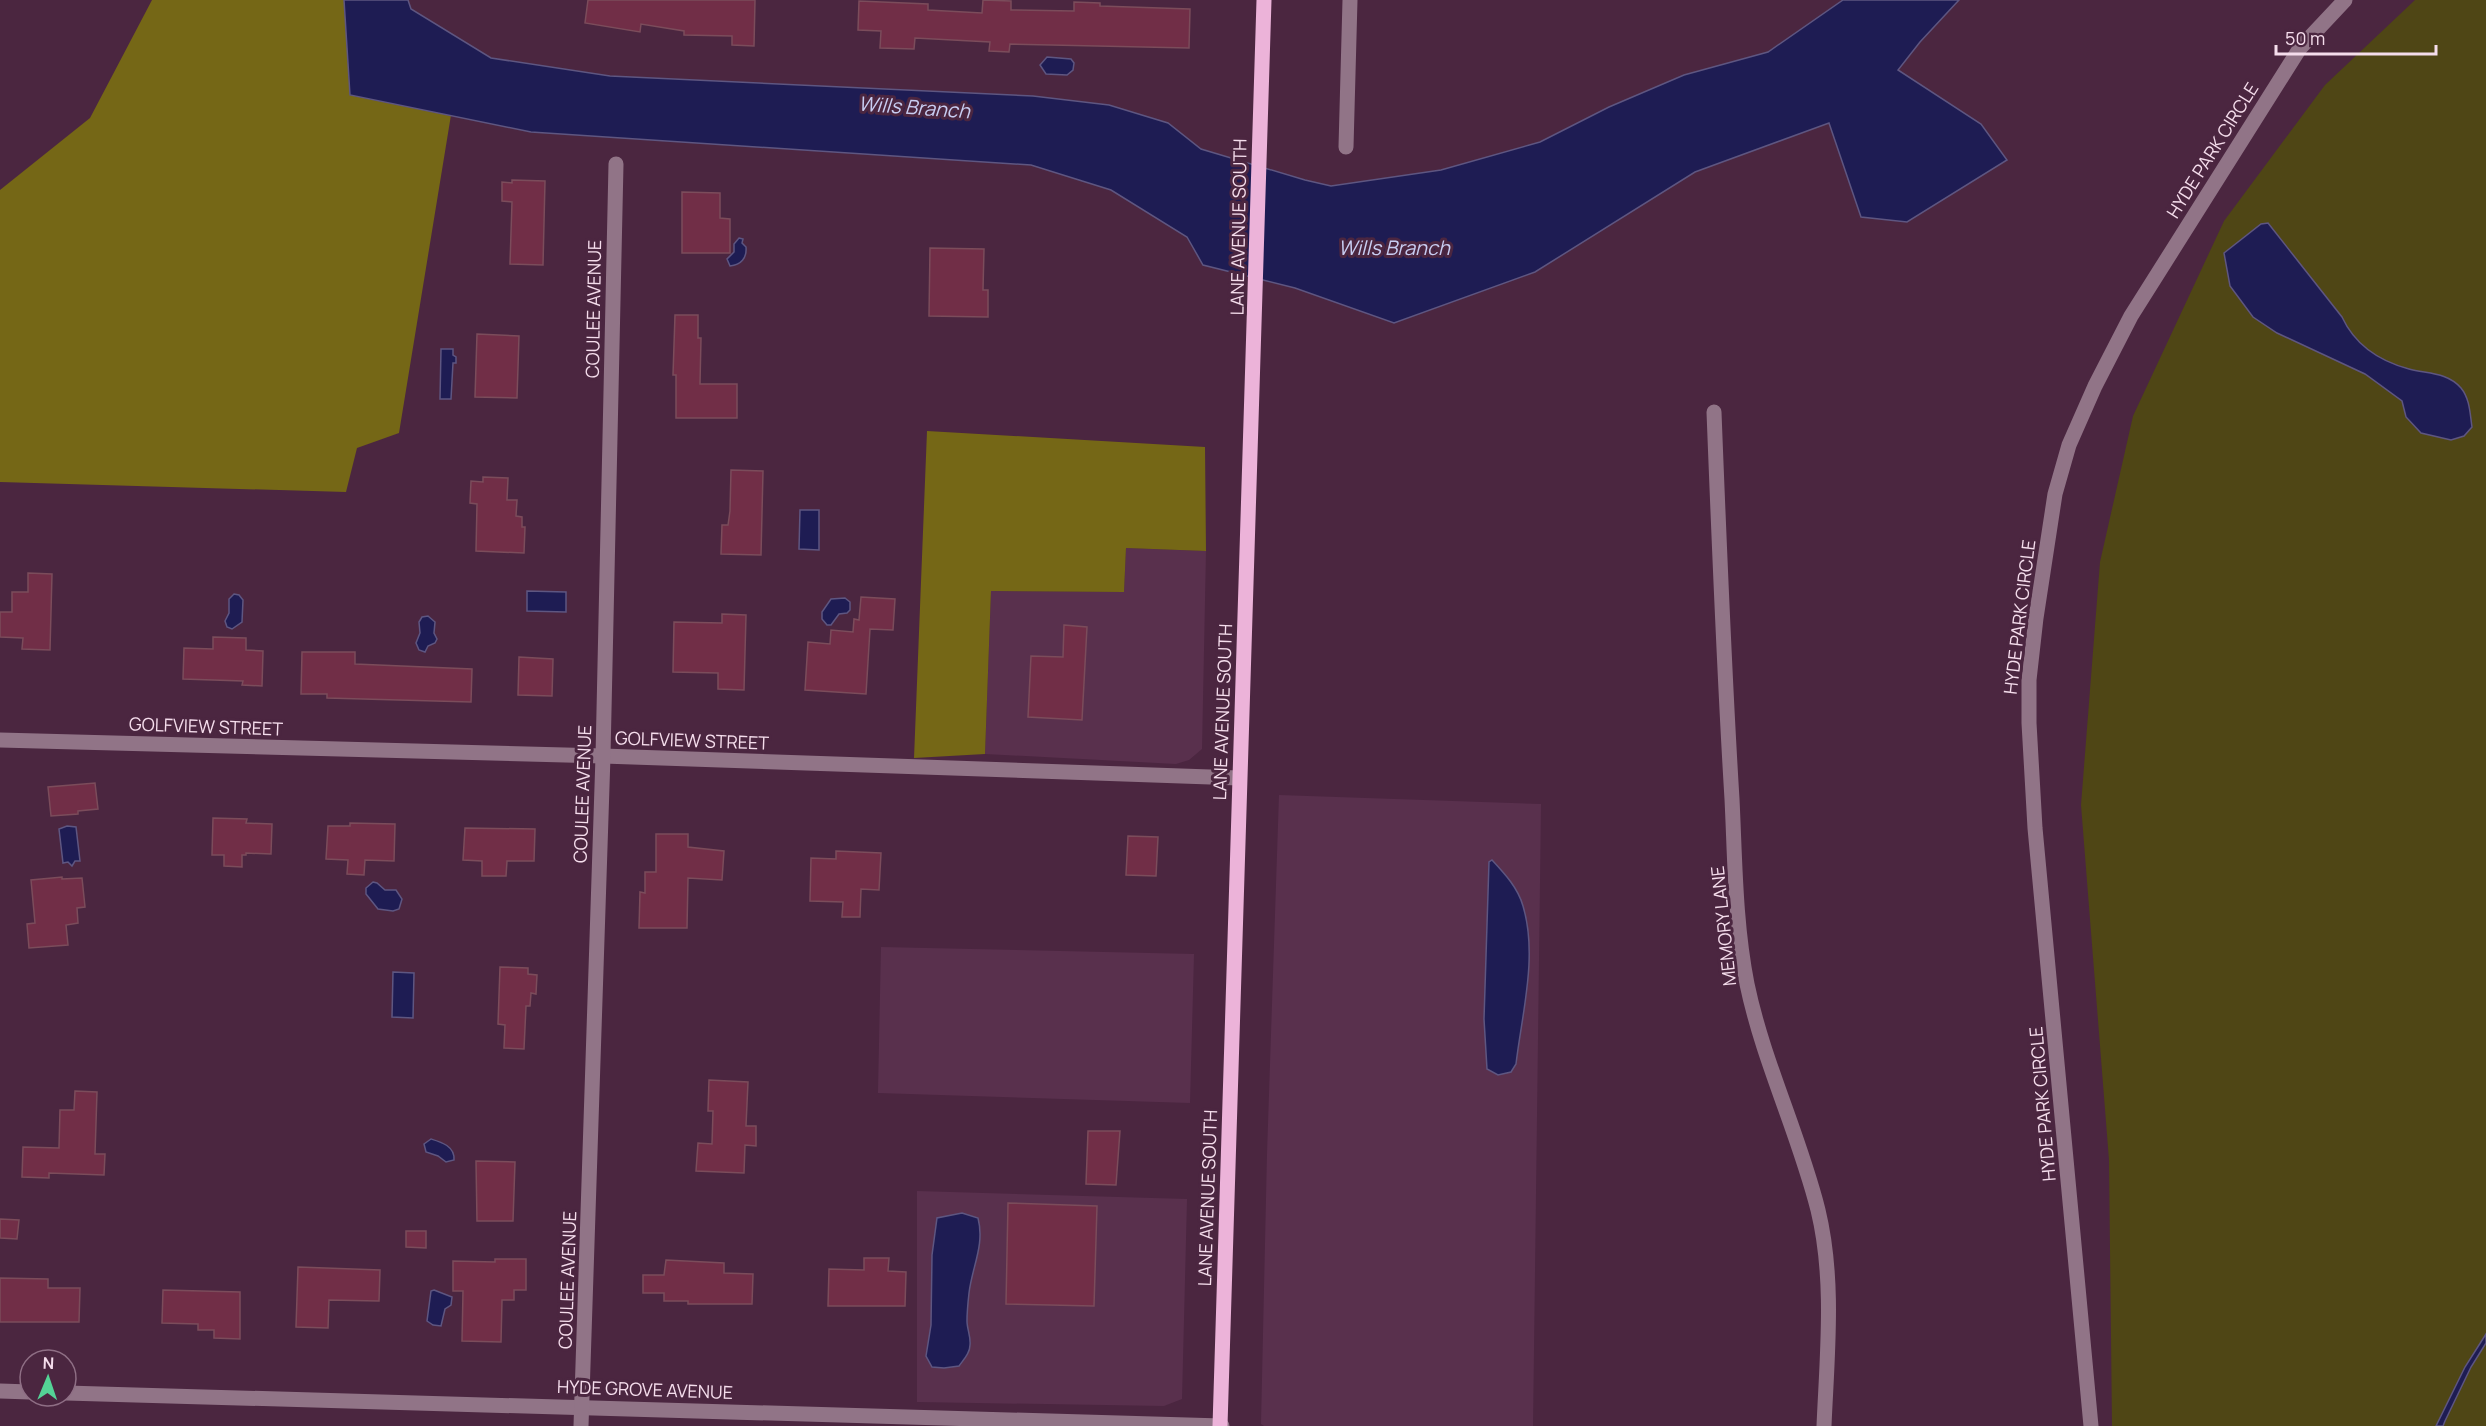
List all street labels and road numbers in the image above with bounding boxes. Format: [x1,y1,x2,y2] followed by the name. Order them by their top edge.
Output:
[2161,78,2263,222] street label: HYDE PARK CIRCLE
[1224,138,1252,316] street label: LANE AVENUE SOUTH
[580,240,606,378] street label: COULEE AVENUE
[1998,538,2040,696] street label: HYDE PARK CIRCLE
[1207,623,1237,801] street label: LANE AVENUE SOUTH
[129,711,284,741] street label: GOLFVIEW STREET
[568,724,596,864] street label: COULEE AVENUE
[615,725,770,755] street label: GOLFVIEW STREET
[1705,865,1741,987] street label: MEMORY LANE
[2023,1025,2061,1183] street label: HYDE PARK CIRCLE
[1192,1109,1222,1287] street label: LANE AVENUE SOUTH
[553,1210,581,1350] street label: COULEE AVENUE
[557,1374,733,1404] street label: HYDE GROVE AVENUE

